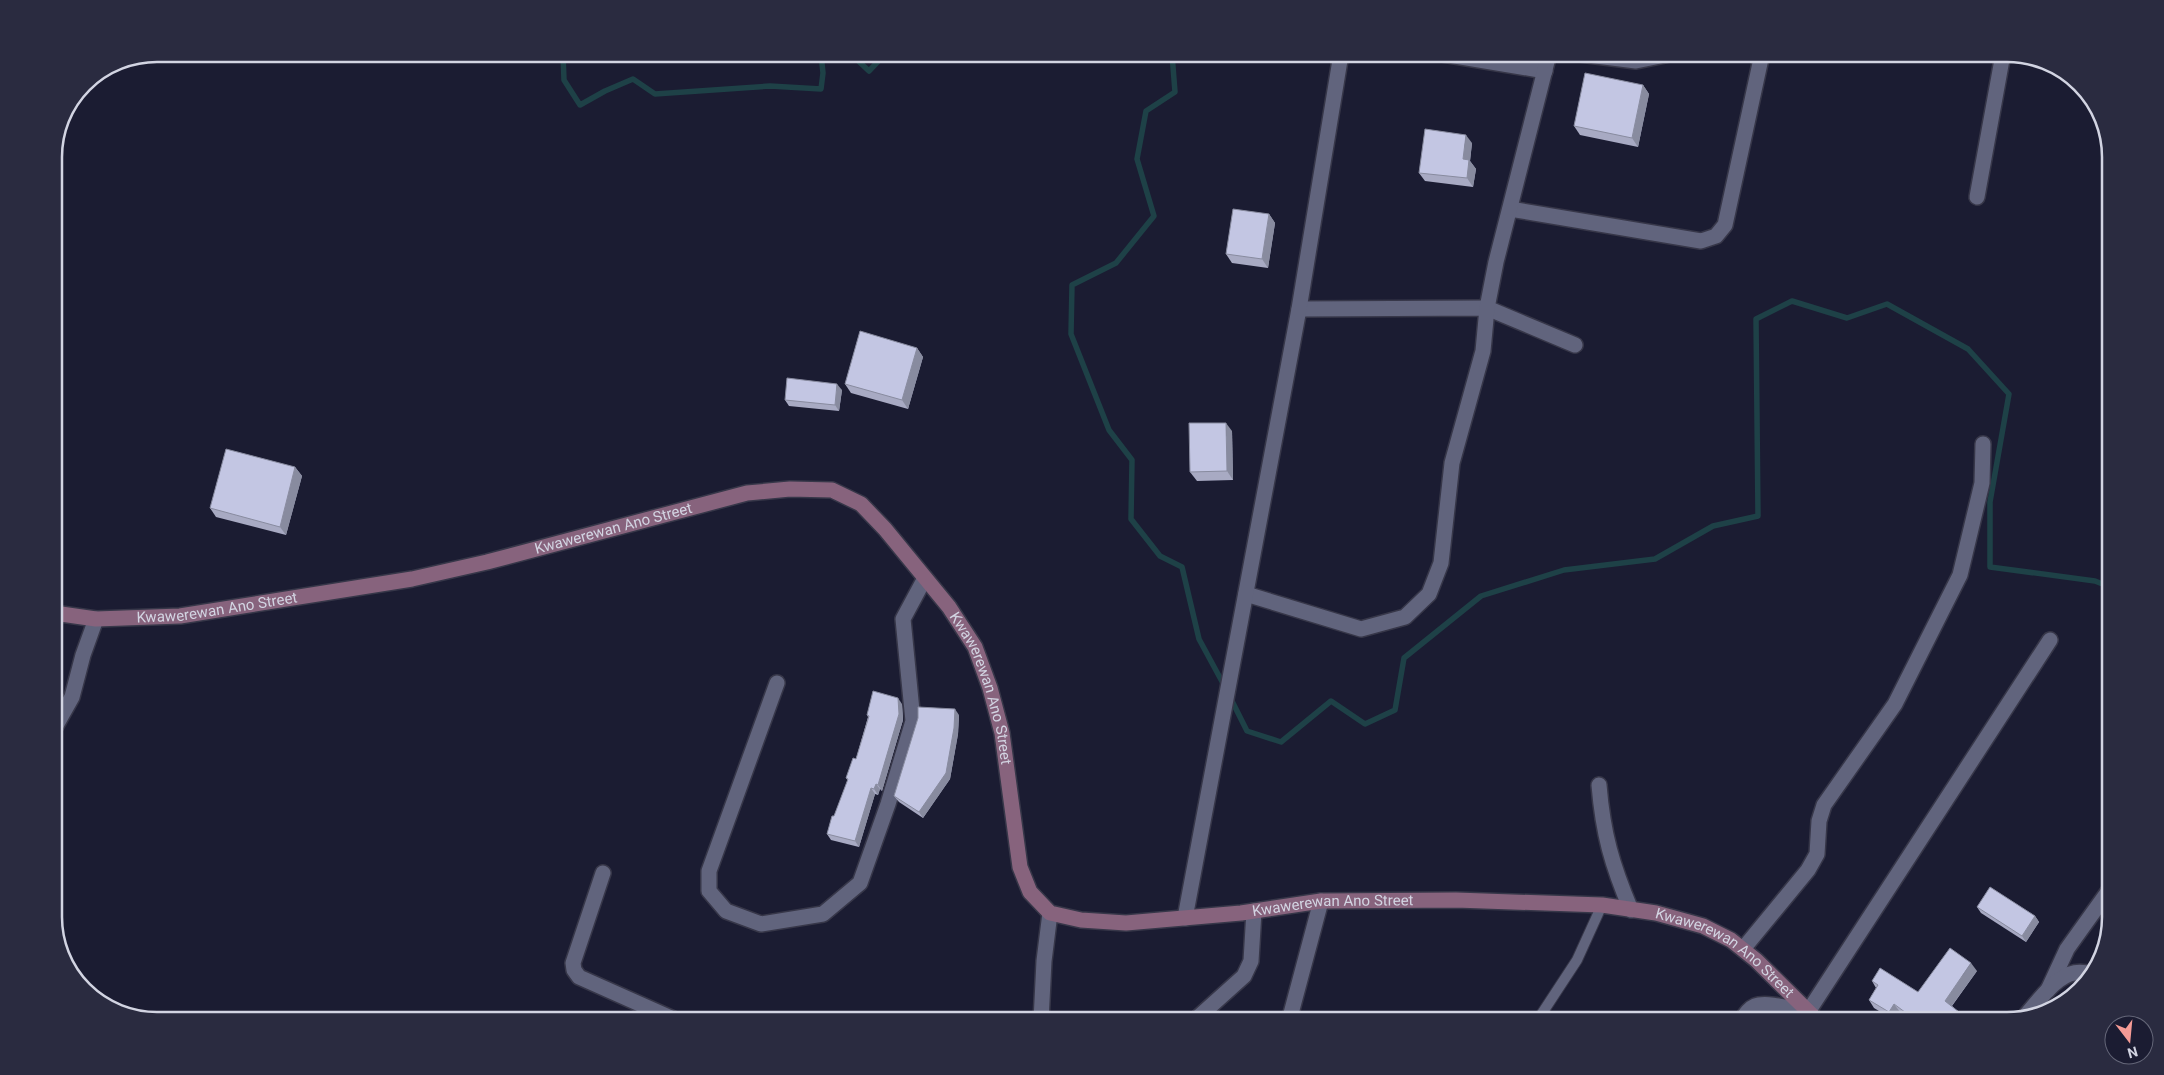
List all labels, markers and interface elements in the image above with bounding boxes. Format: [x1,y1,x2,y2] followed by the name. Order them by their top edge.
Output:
[533,499,694,558] street label: Kwawerewan Ano Street
[136,588,299,627] street label: Kwawerewan Ano Street
[946,609,1015,766] street label: Kwawerewan Ano Street
[1251,891,1414,920] street label: Kwawerewan Ano Street
[1653,904,1798,1001] street label: Kwawerewan Ano Street
[2104,1015,2154,1065] north arrow
[2126,1043,2140,1062] text: N

